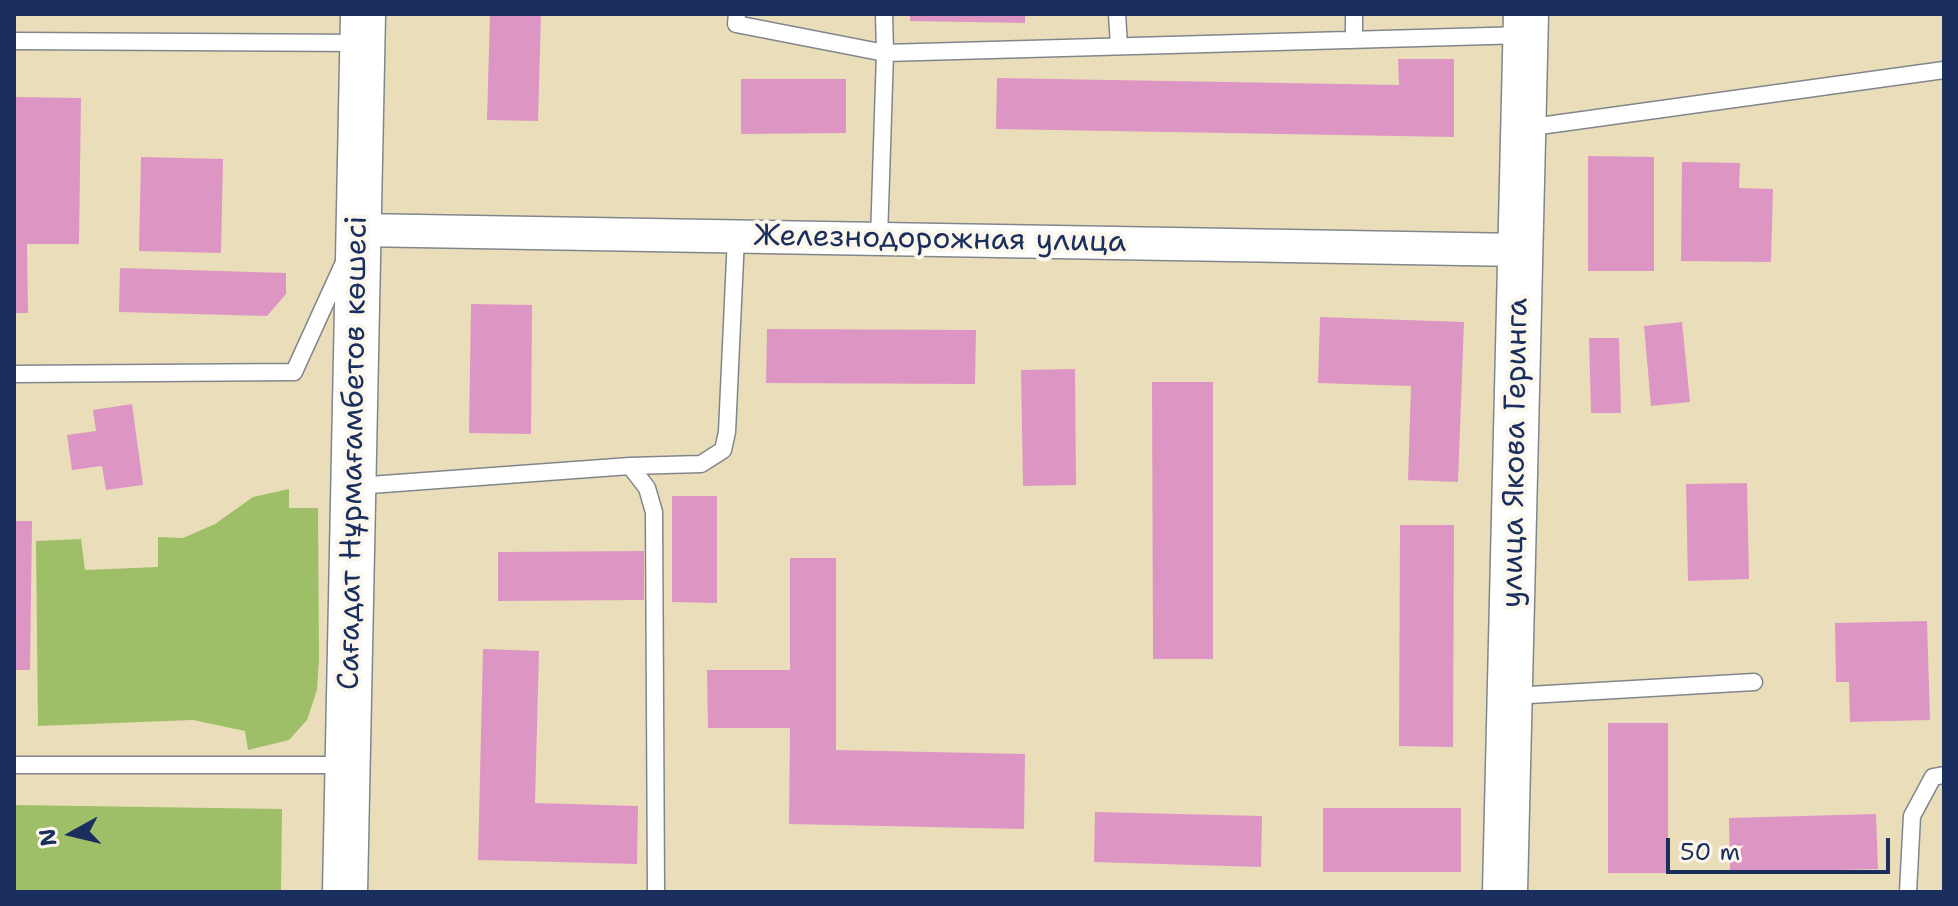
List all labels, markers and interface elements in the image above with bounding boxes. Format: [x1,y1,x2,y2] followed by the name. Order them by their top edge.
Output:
[332,216,376,690] street label: Сағадат Нұрмағамбетов көшесі
[753,219,1127,261] street label: Железнодорожная улица
[1495,298,1537,608] street label: улица Якова Геринга
[32,794,112,874] north arrow
[1670,822,1894,872] scale bar
[32,827,63,848] text: N
[1680,836,1740,868] text: 50 m

